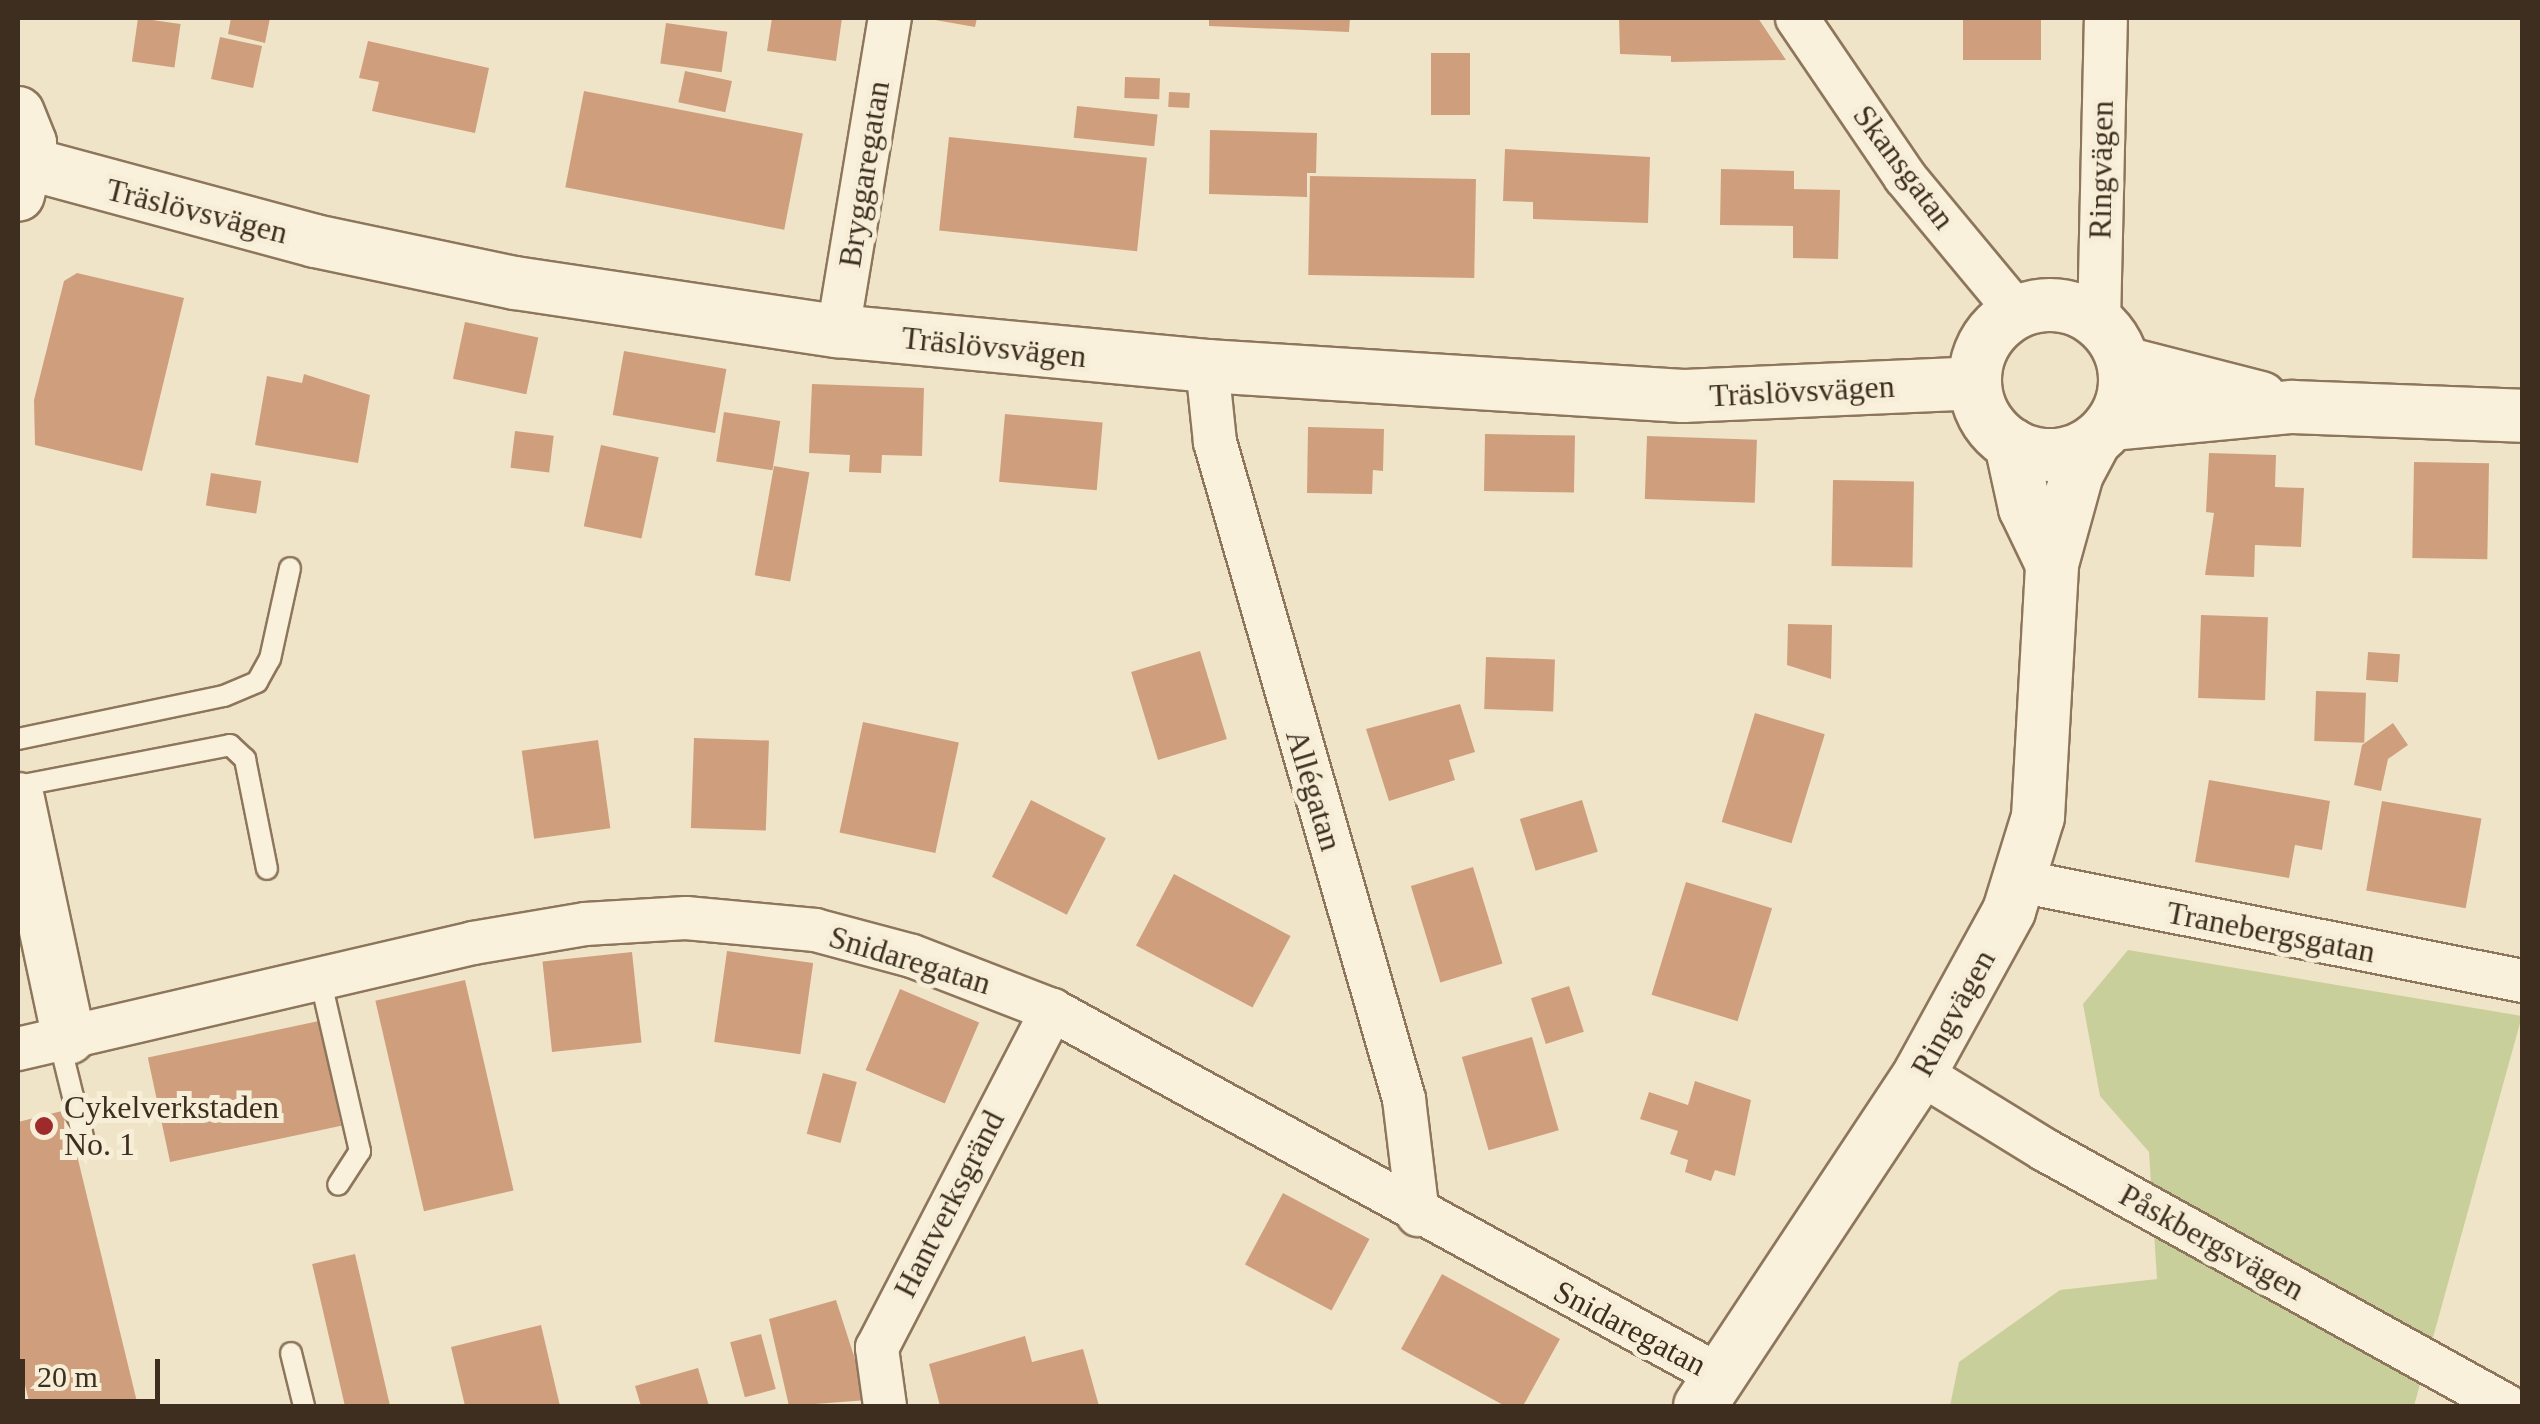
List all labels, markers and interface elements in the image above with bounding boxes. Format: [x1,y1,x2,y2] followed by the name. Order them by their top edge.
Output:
[830,78,898,270] street label: Bryggaregatan
[1845,97,1963,237] street label: Skansgatan
[2081,100,2121,240] street label: Ringvägen
[102,170,292,252] street label: Träslövsvägen
[900,318,1088,376] street label: Träslövsvägen
[1708,367,1896,415] street label: Träslövsvägen
[1277,725,1351,855] street label: Allégatan
[2164,893,2378,971] street label: Tranebergsgatan
[825,917,995,1003] street label: Snidaregatan
[1903,943,2003,1083] street label: Ringvägen
[64,1089,279,1164] place label: Cykelverkstaden No. 1
[886,1104,1012,1304] street label: Hantverksgränd
[33,1115,55,1137] marker: Cykelverkstaden No. 1
[2113,1175,2311,1309] street label: Påskbergsvägen
[1547,1272,1713,1384] street label: Snidaregatan
[25,1339,165,1401] scale bar
[37,1360,98,1393] text: 20 m

